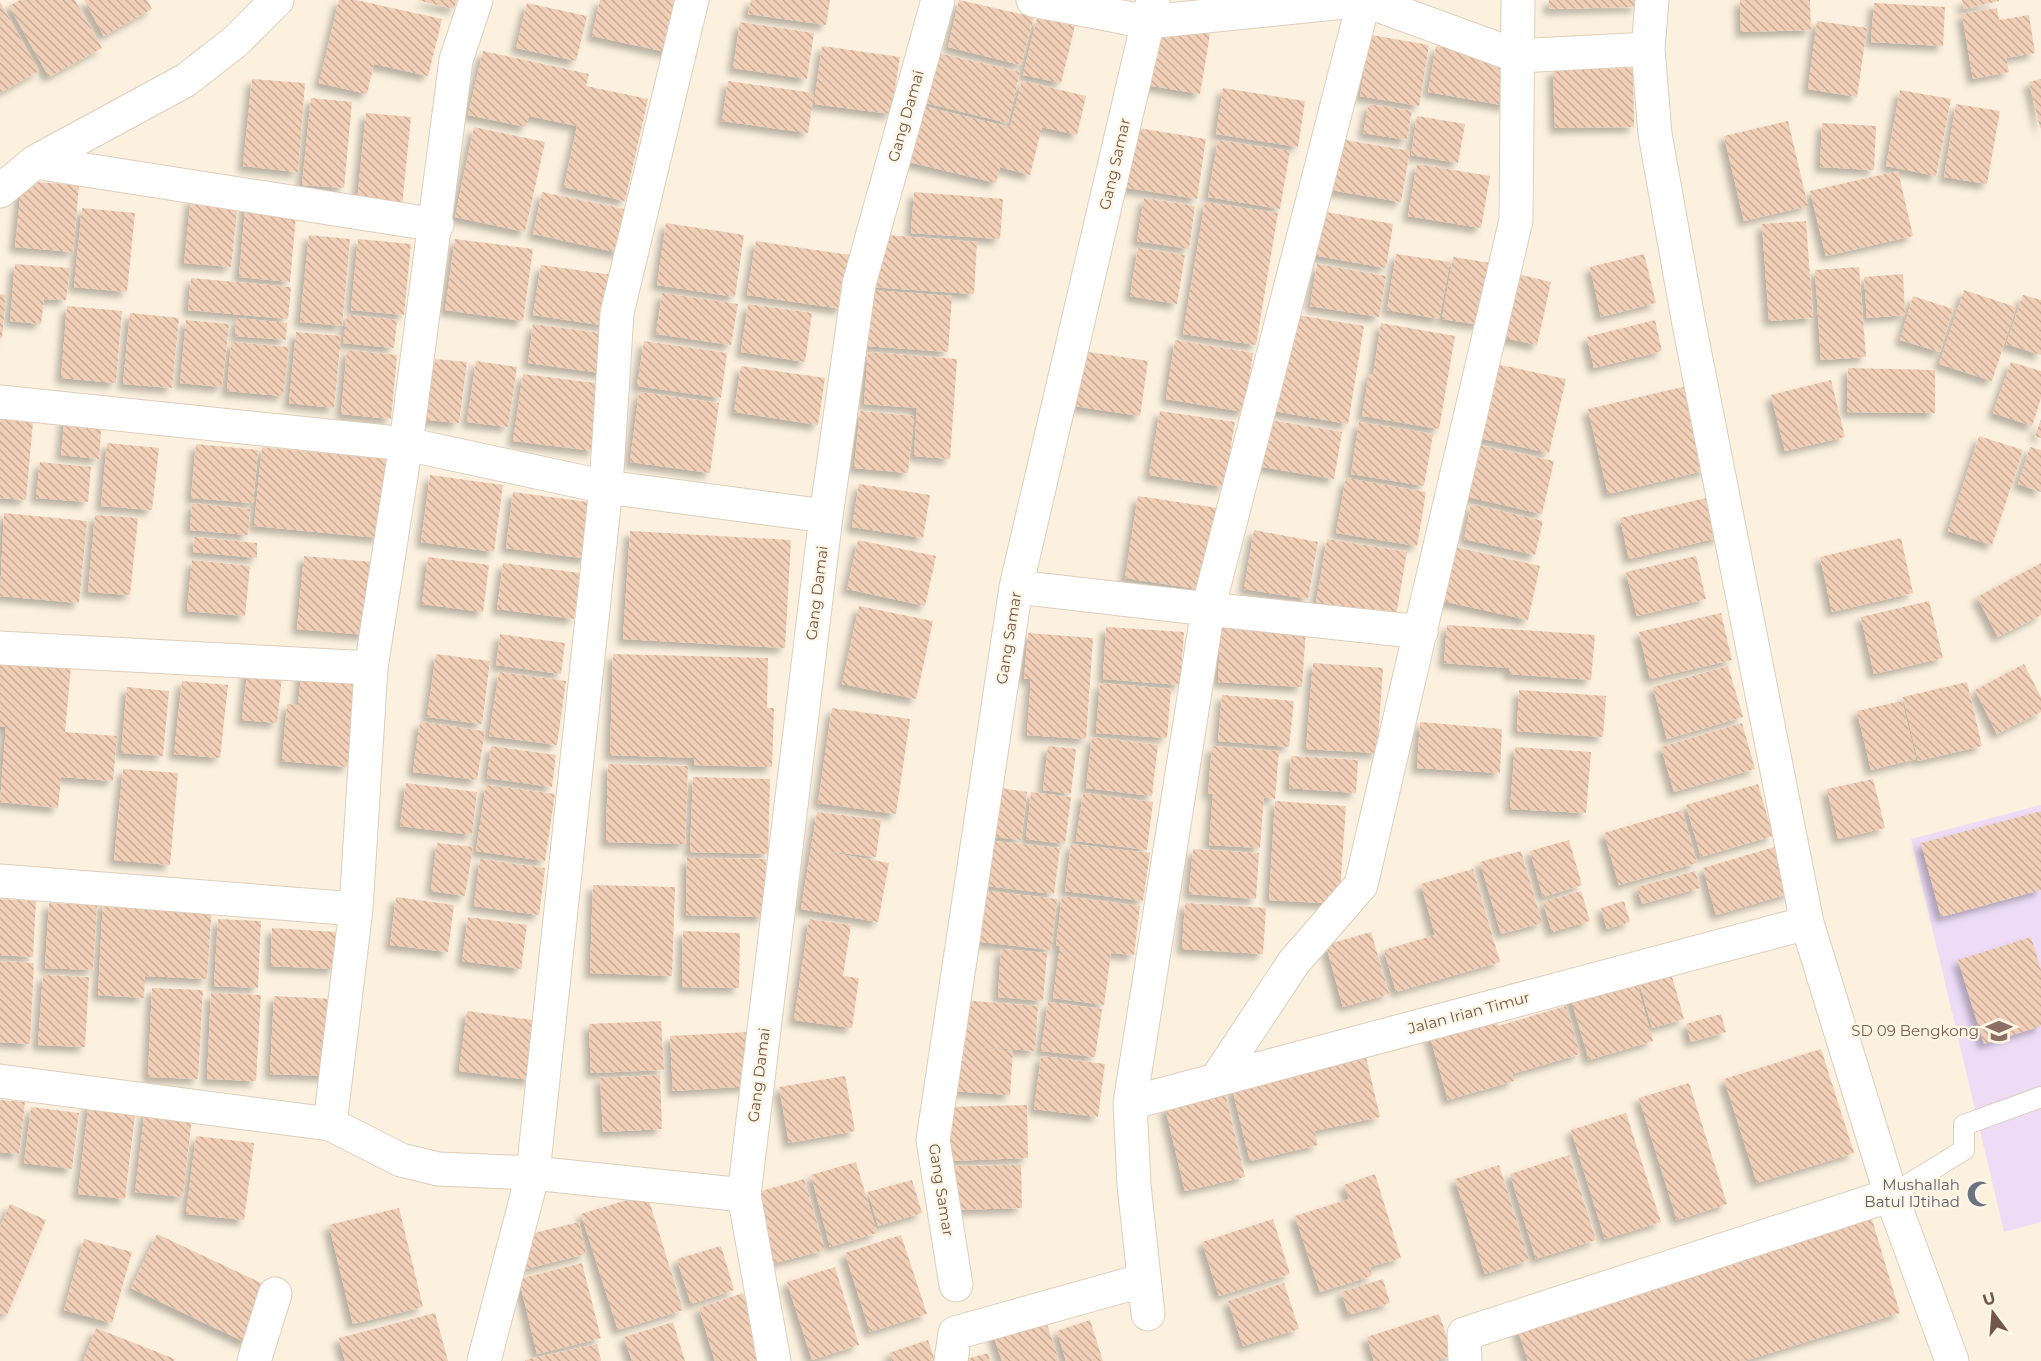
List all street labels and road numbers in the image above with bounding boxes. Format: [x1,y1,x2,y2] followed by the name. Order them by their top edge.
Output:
[883,68,928,164] street label: Gang Damai
[1095,116,1134,212] street label: Gang Samar
[801,545,832,641] street label: Gang Damai
[992,590,1025,686] street label: Gang Samar
[1405,987,1532,1038] street label: Jalan Irian Timur
[743,1027,774,1123] street label: Gang Damai
[925,1142,958,1238] street label: Gang Samar

